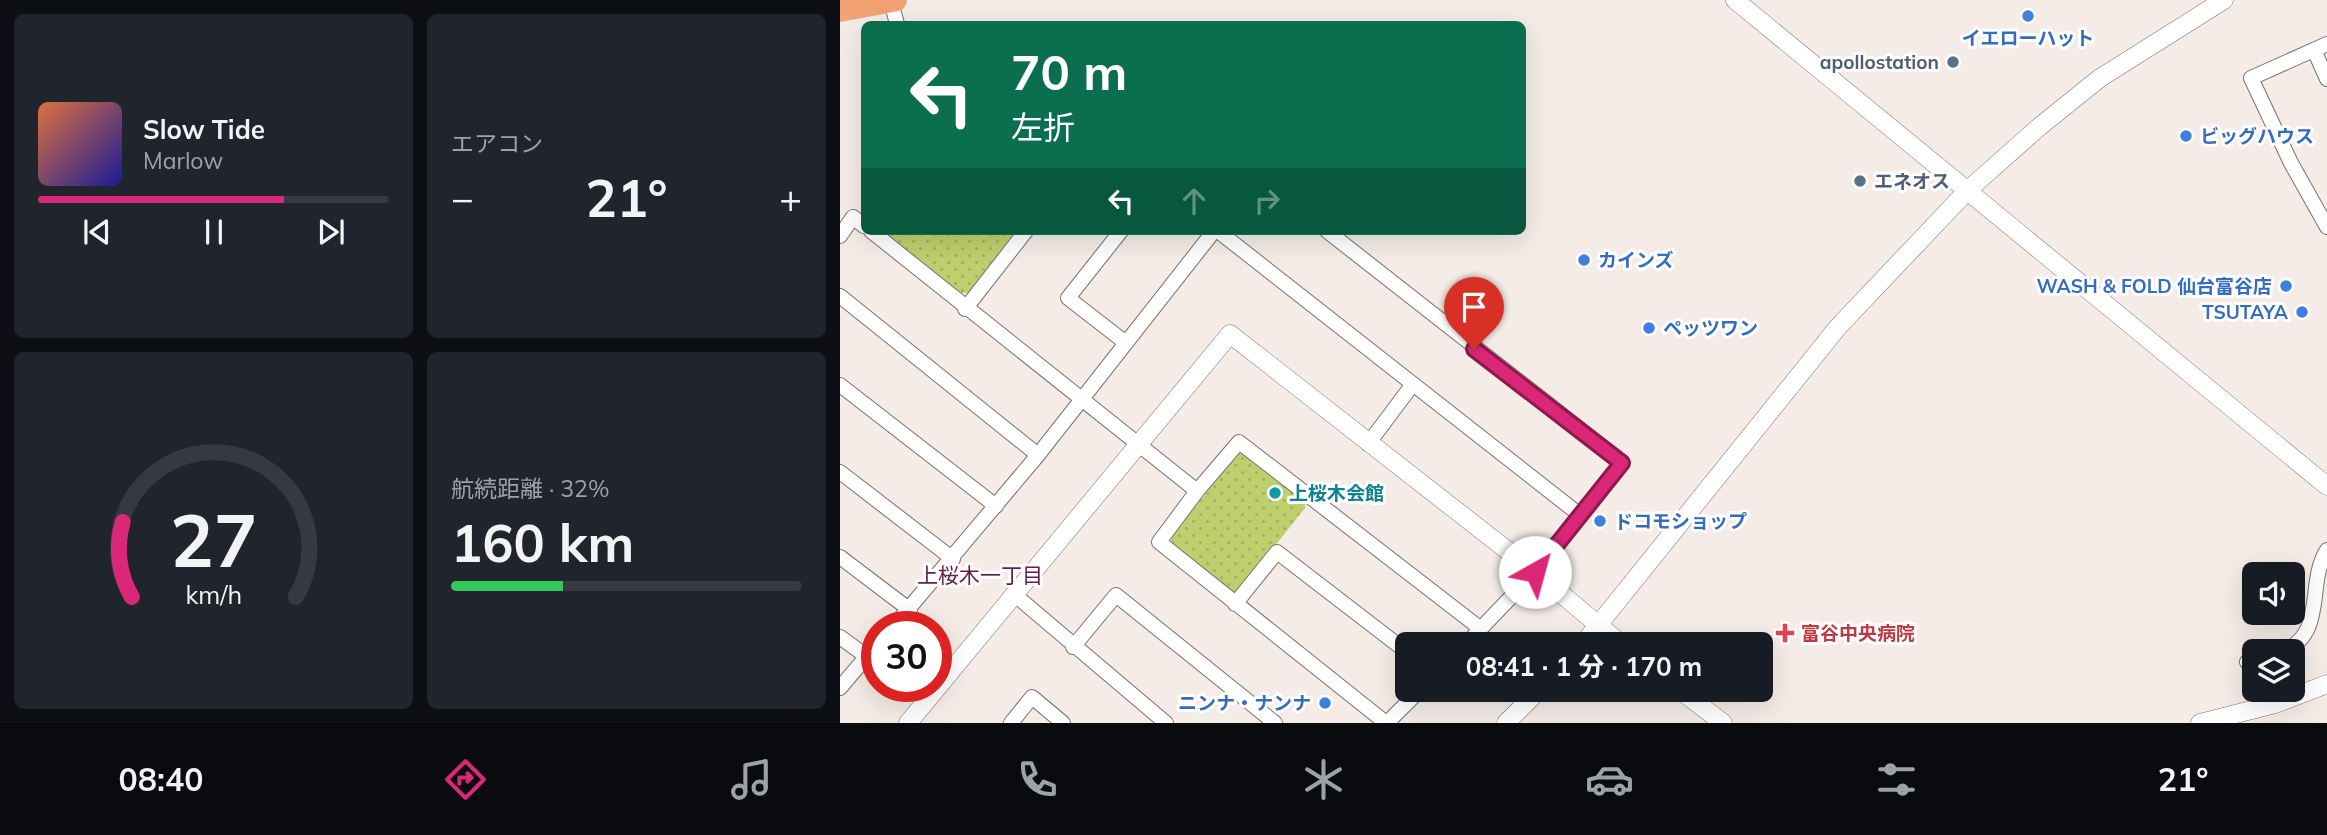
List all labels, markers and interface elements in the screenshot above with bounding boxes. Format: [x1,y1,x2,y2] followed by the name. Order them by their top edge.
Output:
[2020,8,2036,24] marker: イエローハット
[1962,26,2094,50] place label: イエローハット
[1011,41,1127,102] text: 70 m
[896,49,987,140] icon: left
[1820,50,1939,74] place label: apollostation
[1945,54,1961,70] marker: apollostation
[1011,107,1075,147] text: 左折
[143,113,265,146] text: Slow Tide
[2200,124,2314,148] place label: ビッグハウス
[2178,128,2194,144] marker: ビッグハウス
[451,129,543,158] text: エアコン
[143,146,223,175] text: Marlow
[585,165,668,230] text: 21°
[1874,169,1950,193] place label: エネオス
[1852,173,1868,189] marker: エネオス
[451,174,474,222] text: −
[779,174,802,222] text: +
[1102,182,1140,220] icon: left
[1175,182,1213,220] icon: ahead
[1248,182,1286,220] icon: right
[78,213,116,251] icon: previous
[195,213,233,251] icon: pause
[312,213,350,251] icon: next
[1598,248,1674,272] place label: カインズ
[1576,252,1592,268] marker: カインズ
[2036,274,2272,298] place label: WASH & FOLD 仙台富谷店
[1444,277,1504,349] pin
[2278,278,2294,294] marker: WASH & FOLD 仙台富谷店
[1455,288,1493,326] icon: arrive
[2202,300,2289,324] place label: TSUTAYA
[2294,304,2310,320] marker: TSUTAYA
[1663,316,1758,340] place label: ペッツワン
[1641,320,1657,336] marker: ペッツワン
[451,474,609,503] text: 航続距離 · 32%
[1289,481,1384,505] place label: 上桜木会館
[1267,485,1283,501] marker: 上桜木会館
[170,494,257,585] text: 27
[1614,509,1747,533] place label: ドコモショップ
[451,510,634,575] text: 160 km
[1592,513,1608,529] marker: ドコモショップ
[1498,535,1572,609] position arrow
[917,562,1043,588] district label: 上桜木一丁目
[2242,562,2305,702] map controls
[2242,562,2305,625] button: sound
[185,578,242,609] text: km/h
[861,611,952,702] speed limit sign: 30
[1801,621,1915,645] place label: 富谷中央病院
[1775,623,1795,643] marker: 富谷中央病院
[2242,639,2305,702] button: layers
[1466,650,1702,683] text: 08:41 · 1 分 · 170 m
[1178,691,1311,715] place label: ニンナ・ナンナ
[1317,695,1333,711] marker: ニンナ・ナンナ
[441,755,490,804] icon: directions
[727,755,776,804] icon: music
[1013,755,1062,804] icon: phone
[1299,755,1348,804] icon: climate
[1585,755,1634,804] icon: car
[1872,755,1921,804] icon: filters
[119,759,203,799] text: 08:40
[2158,759,2208,799] text: 21°

